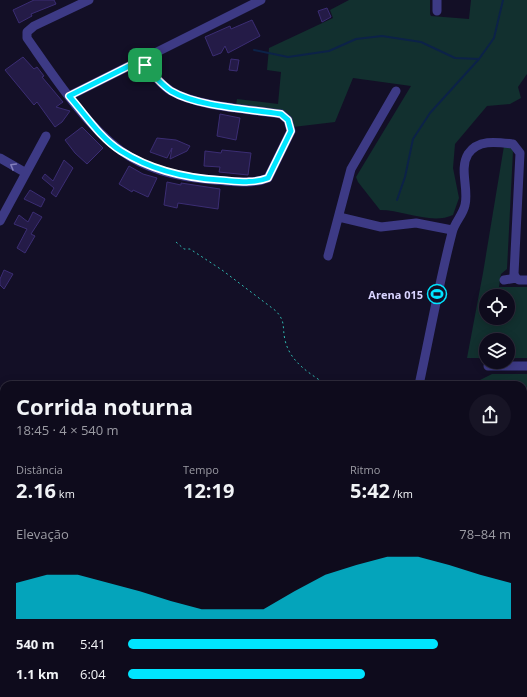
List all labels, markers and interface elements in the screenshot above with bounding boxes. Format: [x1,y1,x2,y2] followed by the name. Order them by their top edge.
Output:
[128,48,162,82] pin
[134,54,156,76] icon: arrive
[10,163,17,170] one-way arrow
[426,283,448,305] sports icon: Arena 015
[368,287,423,302] place label: Arena 015
[479,289,515,369] map controls
[479,289,515,325] button: locate
[479,333,515,369] button: layers
[16,391,193,421] text: Corrida noturna
[469,394,511,436] button: share
[16,421,119,439] text: 18:45 · 4 × 540 m
[16,462,63,477] text: Distância
[183,462,219,477] text: Tempo
[350,462,380,477] text: Ritmo
[16,477,56,504] text: 2.16
[183,477,234,504] text: 12:19
[350,477,390,504] text: 5:42
[56,486,75,501] text: km
[390,486,413,501] text: /km
[16,525,69,543] text: Elevação
[459,525,511,543] text: 78–84 m
[16,635,54,653] text: 540 m
[80,635,106,653] text: 5:41
[16,665,59,683] text: 1.1 km
[80,665,106,683] text: 6:04

